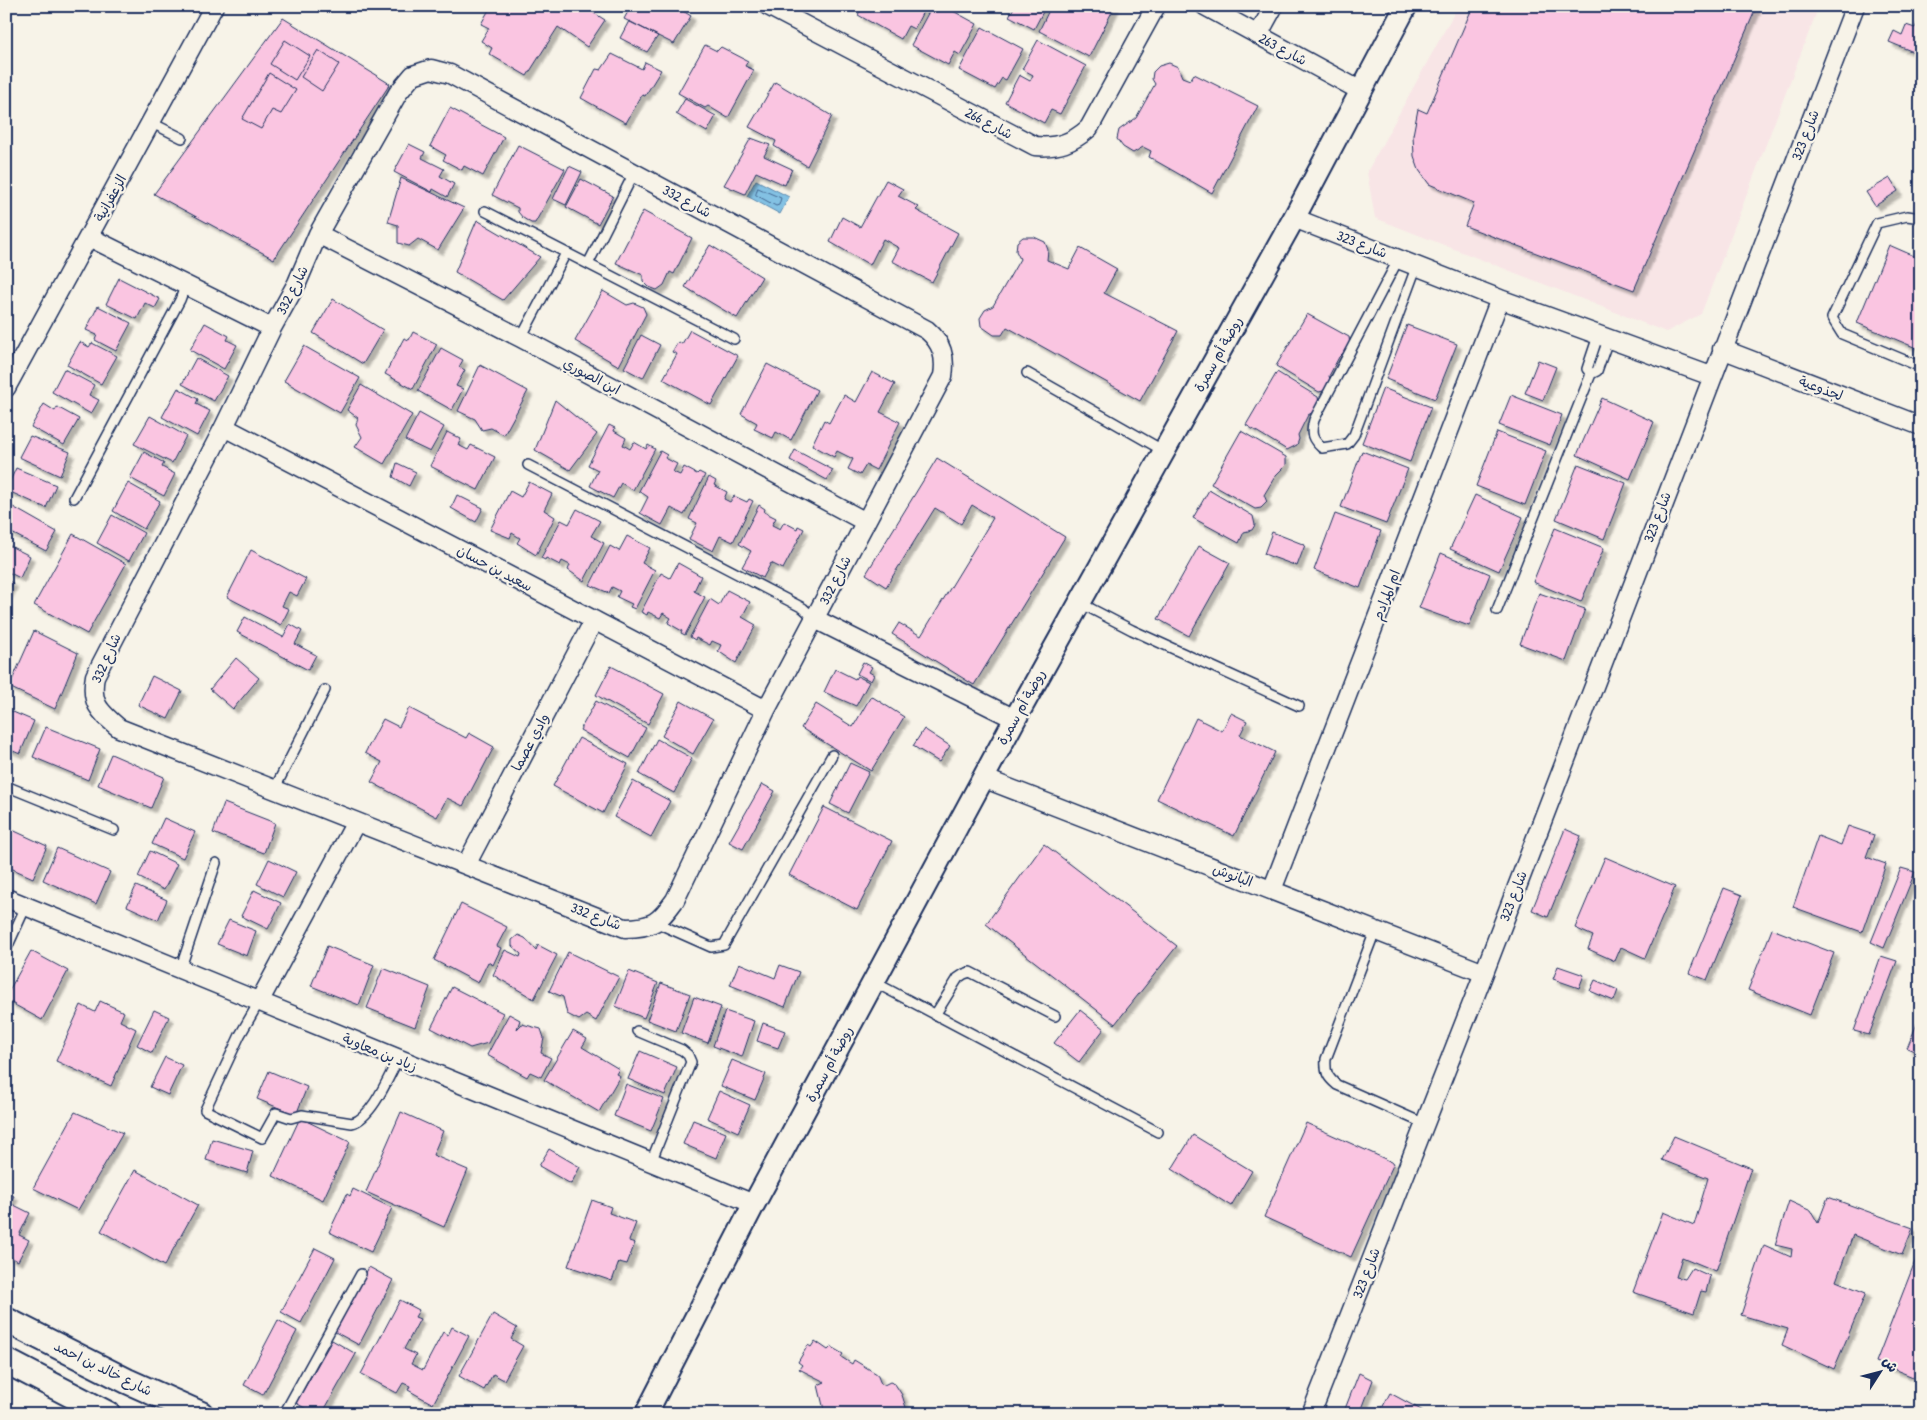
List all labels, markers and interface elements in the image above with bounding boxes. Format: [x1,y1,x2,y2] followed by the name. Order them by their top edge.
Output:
[1255,28,1311,70] street label: شارع 263
[962,102,1016,144] street label: شارع 266
[1786,107,1824,163] street label: شارع 323
[89,171,130,225] street label: الزعفرانية
[659,180,715,222] street label: شارع 332
[1334,225,1390,263] street label: شارع 323
[271,262,313,318] street label: شارع 332
[1189,313,1248,396] street label: روضة أم سمرة
[559,353,624,400] street label: ابن الصوري
[1796,370,1846,405] street label: لجذوعية
[1638,489,1676,545] street label: شارع 323
[454,540,536,595] street label: سعيد بن حسان
[814,552,856,608] street label: شارع 332
[1367,567,1407,624] street label: ام المرادم
[86,630,126,686] street label: شارع 332
[992,666,1051,749] street label: روضة أم سمرة
[506,709,555,775] street label: وادي عصما
[1210,858,1256,892] street label: البانوش
[1494,868,1532,924] street label: شارع 323
[568,897,624,935] street label: شارع 332
[801,1022,858,1106] street label: روضة أم سمرة
[340,1028,420,1075] street label: زياد بن معاوية
[1347,1245,1385,1301] street label: شارع 323
[50,1336,156,1400] street label: شارع خالد بن احمد
[1854,1348,1904,1398] north arrow
[1879,1352,1903,1376] text: ش

